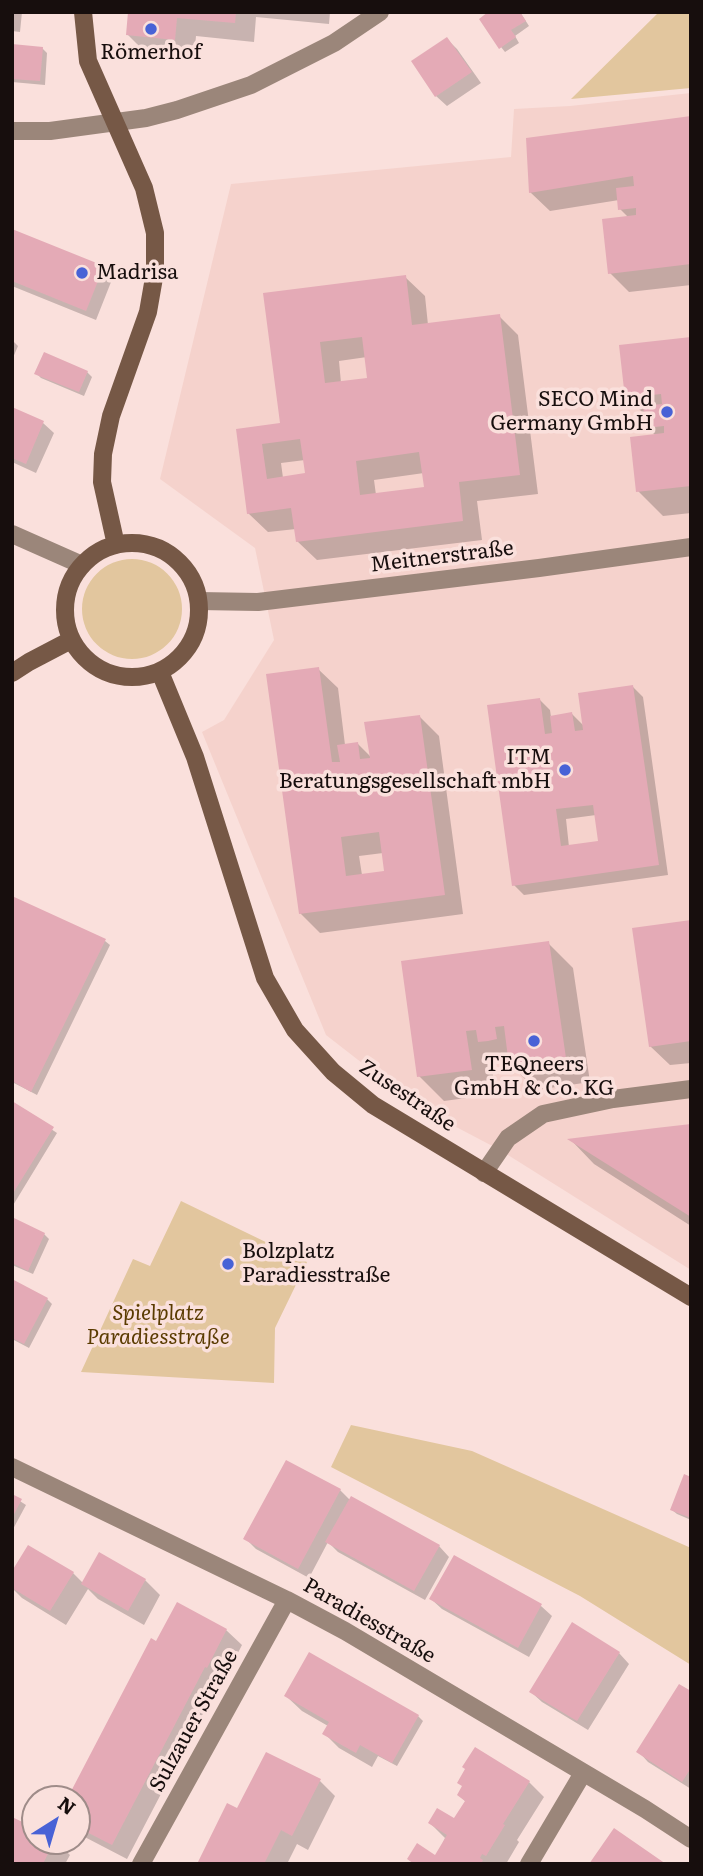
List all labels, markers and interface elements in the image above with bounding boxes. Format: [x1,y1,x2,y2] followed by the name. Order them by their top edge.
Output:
[143,21,159,37] marker: Römerhof
[100,40,202,66] place label: Römerhof
[96,260,178,286] place label: Madrisa
[74,265,90,281] marker: Madrisa
[490,387,653,437] place label: SECO Mind Germany GmbH
[659,404,675,420] marker: SECO Mind Germany GmbH
[369,536,515,578] street label: Meitnerstraße
[279,745,551,795] place label: ITM Beratungsgesellschaft mbH
[557,762,573,778] marker: ITM Beratungsgesellschaft mbH
[526,1033,542,1049] marker: TEQneers GmbH & Co. KG
[454,1052,614,1102] place label: TEQneers GmbH & Co. KG
[354,1055,460,1137] street label: Zusestraße
[242,1239,390,1289] place label: Bolzplatz Paradiesstraße
[220,1256,236,1272] marker: Bolzplatz Paradiesstraße
[86,1301,230,1351] park label: Spielplatz Paradiesstraße
[298,1573,440,1669] street label: Paradiesstraße
[145,1646,243,1796] street label: Sulzauer Straße
[21,1785,91,1855] north arrow
[53,1789,82,1821] text: N

